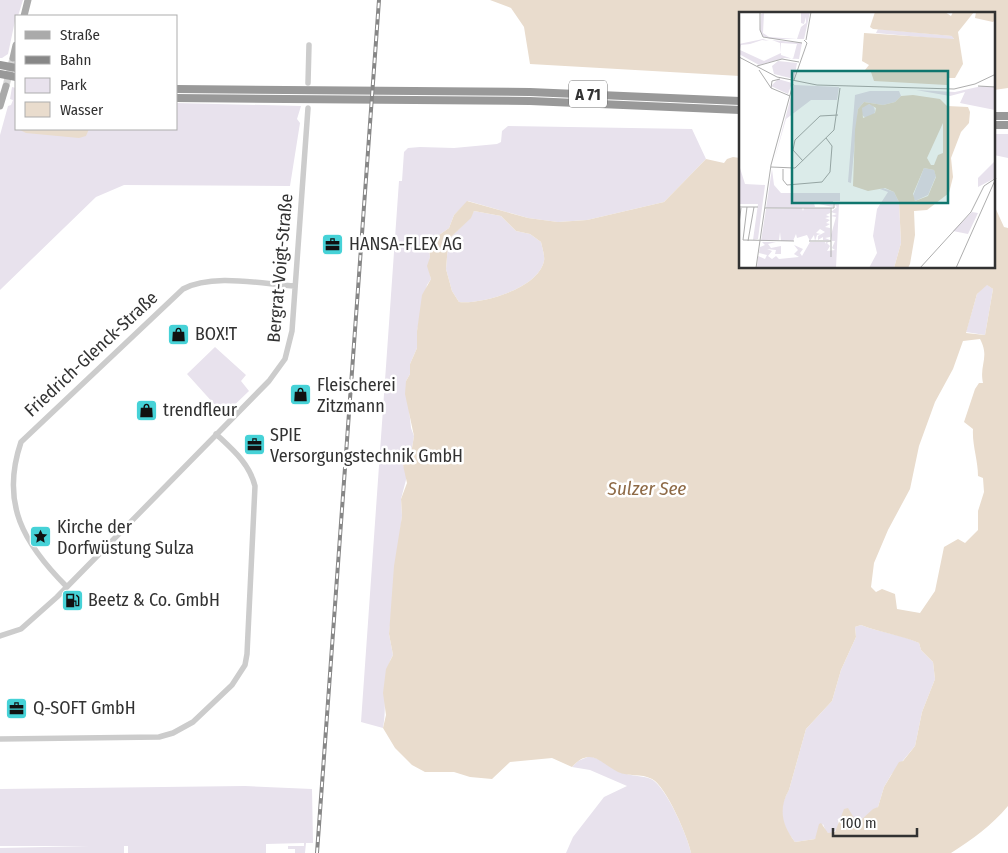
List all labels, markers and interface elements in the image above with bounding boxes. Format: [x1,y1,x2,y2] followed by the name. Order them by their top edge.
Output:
[739,12,996,269] inset map
[15,15,178,130] legend
[60,26,100,44] text: Straße
[60,51,91,69] text: Bahn
[60,76,87,94] text: Park
[569,80,607,108] road number: A 71
[60,101,104,119] text: Wasser
[263,193,297,343] street label: Bergrat-Voigt-Straße
[321,232,345,256] office icon: HANSA-FLEX AG
[349,233,462,255] place label: HANSA-FLEX AG
[20,287,162,421] street label: Friedrich-Glenck-Straße
[167,322,191,346] shop icon: BOX!T
[195,323,238,345] place label: BOX!T
[317,374,396,417] place label: Fleischerei Zitzmann
[289,383,313,407] shop icon: Fleischerei Zitzmann
[135,398,159,422] shop icon: trendfleur
[163,399,238,421] place label: trendfleur
[270,424,463,467] place label: SPIE Versorgungstechnik GmbH
[242,433,266,457] office icon: SPIE Versorgungstechnik GmbH
[607,477,686,500] water label: Sulzer See
[57,516,194,559] place label: Kirche der Dorfwüstung Sulza
[29,525,53,549] place icon: Kirche der Dorfwüstung Sulza
[60,588,84,612] fuel station icon: Beetz & Co. GmbH
[88,589,220,611] place label: Beetz & Co. GmbH
[5,696,29,720] office icon: Q-SOFT GmbH
[33,697,136,719] place label: Q-SOFT GmbH
[833,806,917,838] scale bar
[840,814,877,832] text: 100 m

